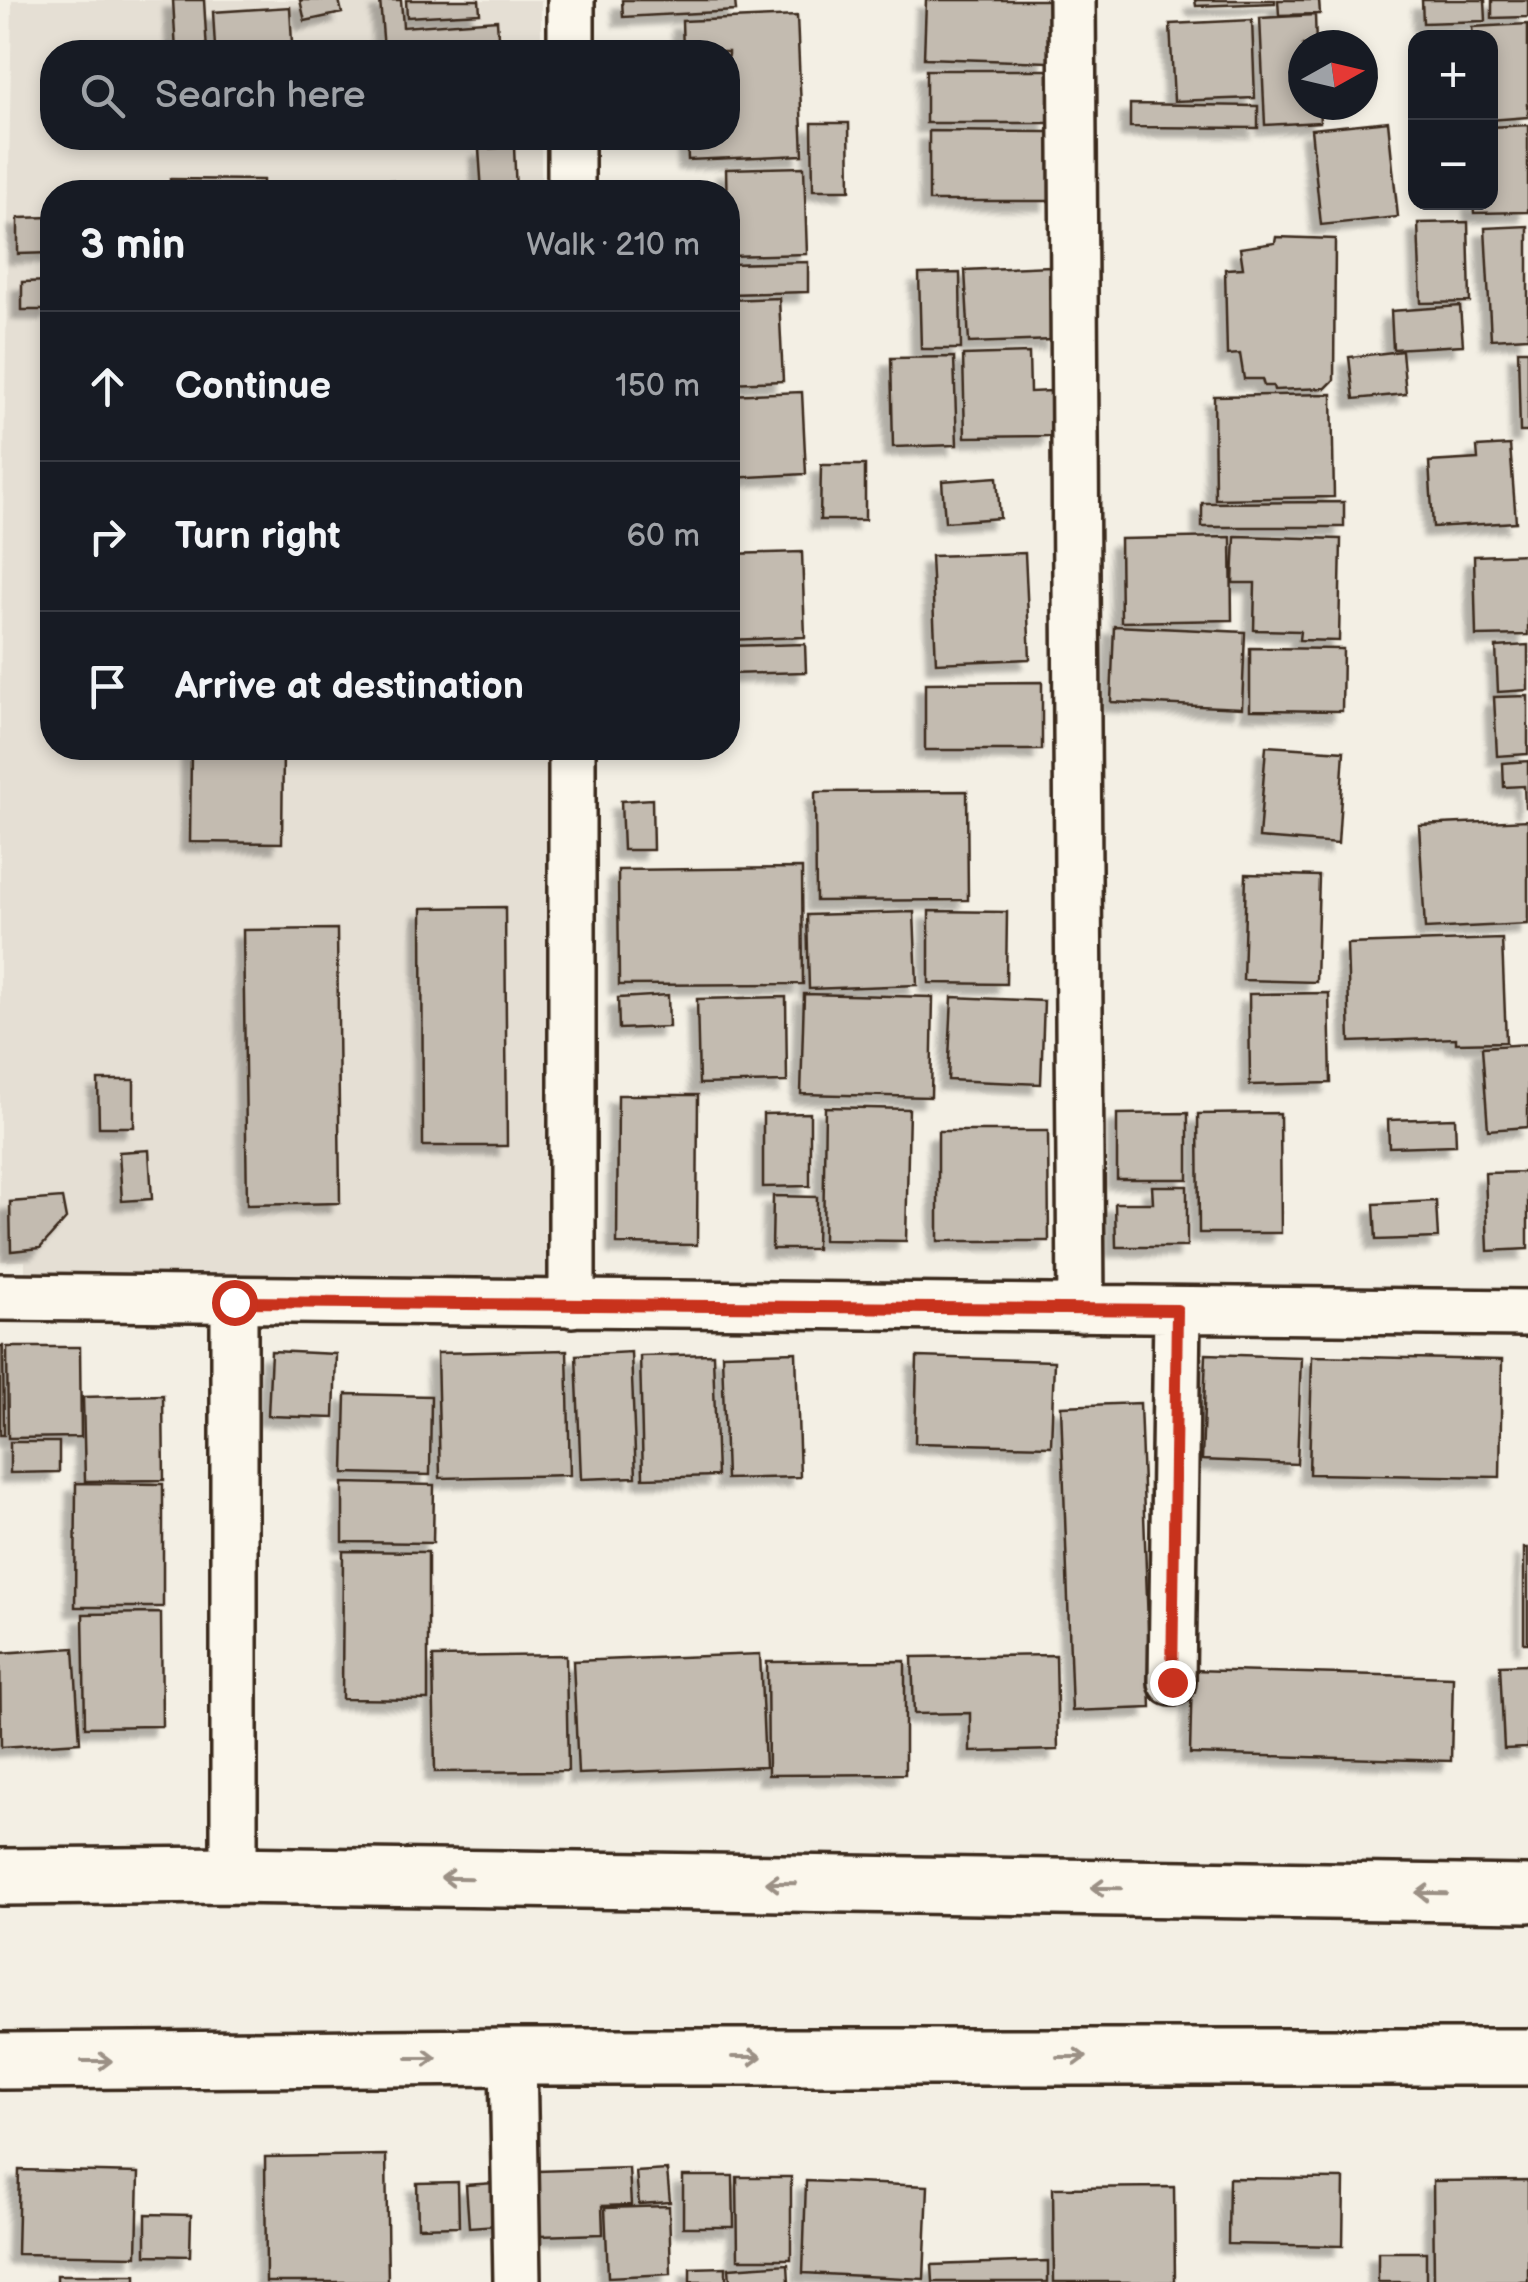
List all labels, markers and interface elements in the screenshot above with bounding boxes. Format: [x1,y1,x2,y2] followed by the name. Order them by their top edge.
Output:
[1288,30,1378,120] north arrow
[1408,30,1498,210] map controls
[1408,30,1498,120] button: +
[40,40,740,150] search box
[75,68,130,123] icon: search
[155,73,366,118] text: Search here
[1408,120,1498,210] button: −
[80,220,185,271] text: 3 min
[526,226,700,265] text: Walk · 210 m
[80,359,135,414] icon: ahead
[175,364,331,409] text: Continue
[615,367,700,406] text: 150 m
[80,509,135,564] icon: right
[175,514,340,559] text: Turn right
[627,517,700,556] text: 60 m
[80,659,135,714] icon: arrive
[175,664,524,709] text: Arrive at destination
[212,1280,258,1326] route start
[1150,1660,1196,1706] route end
[440,1869,472,1888] one-way arrow
[765,1874,798,1892] one-way arrow
[1090,1878,1122,1898] one-way arrow
[1415,1883,1447,1902] one-way arrow
[406,2048,438,2068] one-way arrow
[730,2048,763,2066] one-way arrow
[1056,2048,1088,2066] one-way arrow
[81,2051,113,2070] one-way arrow

